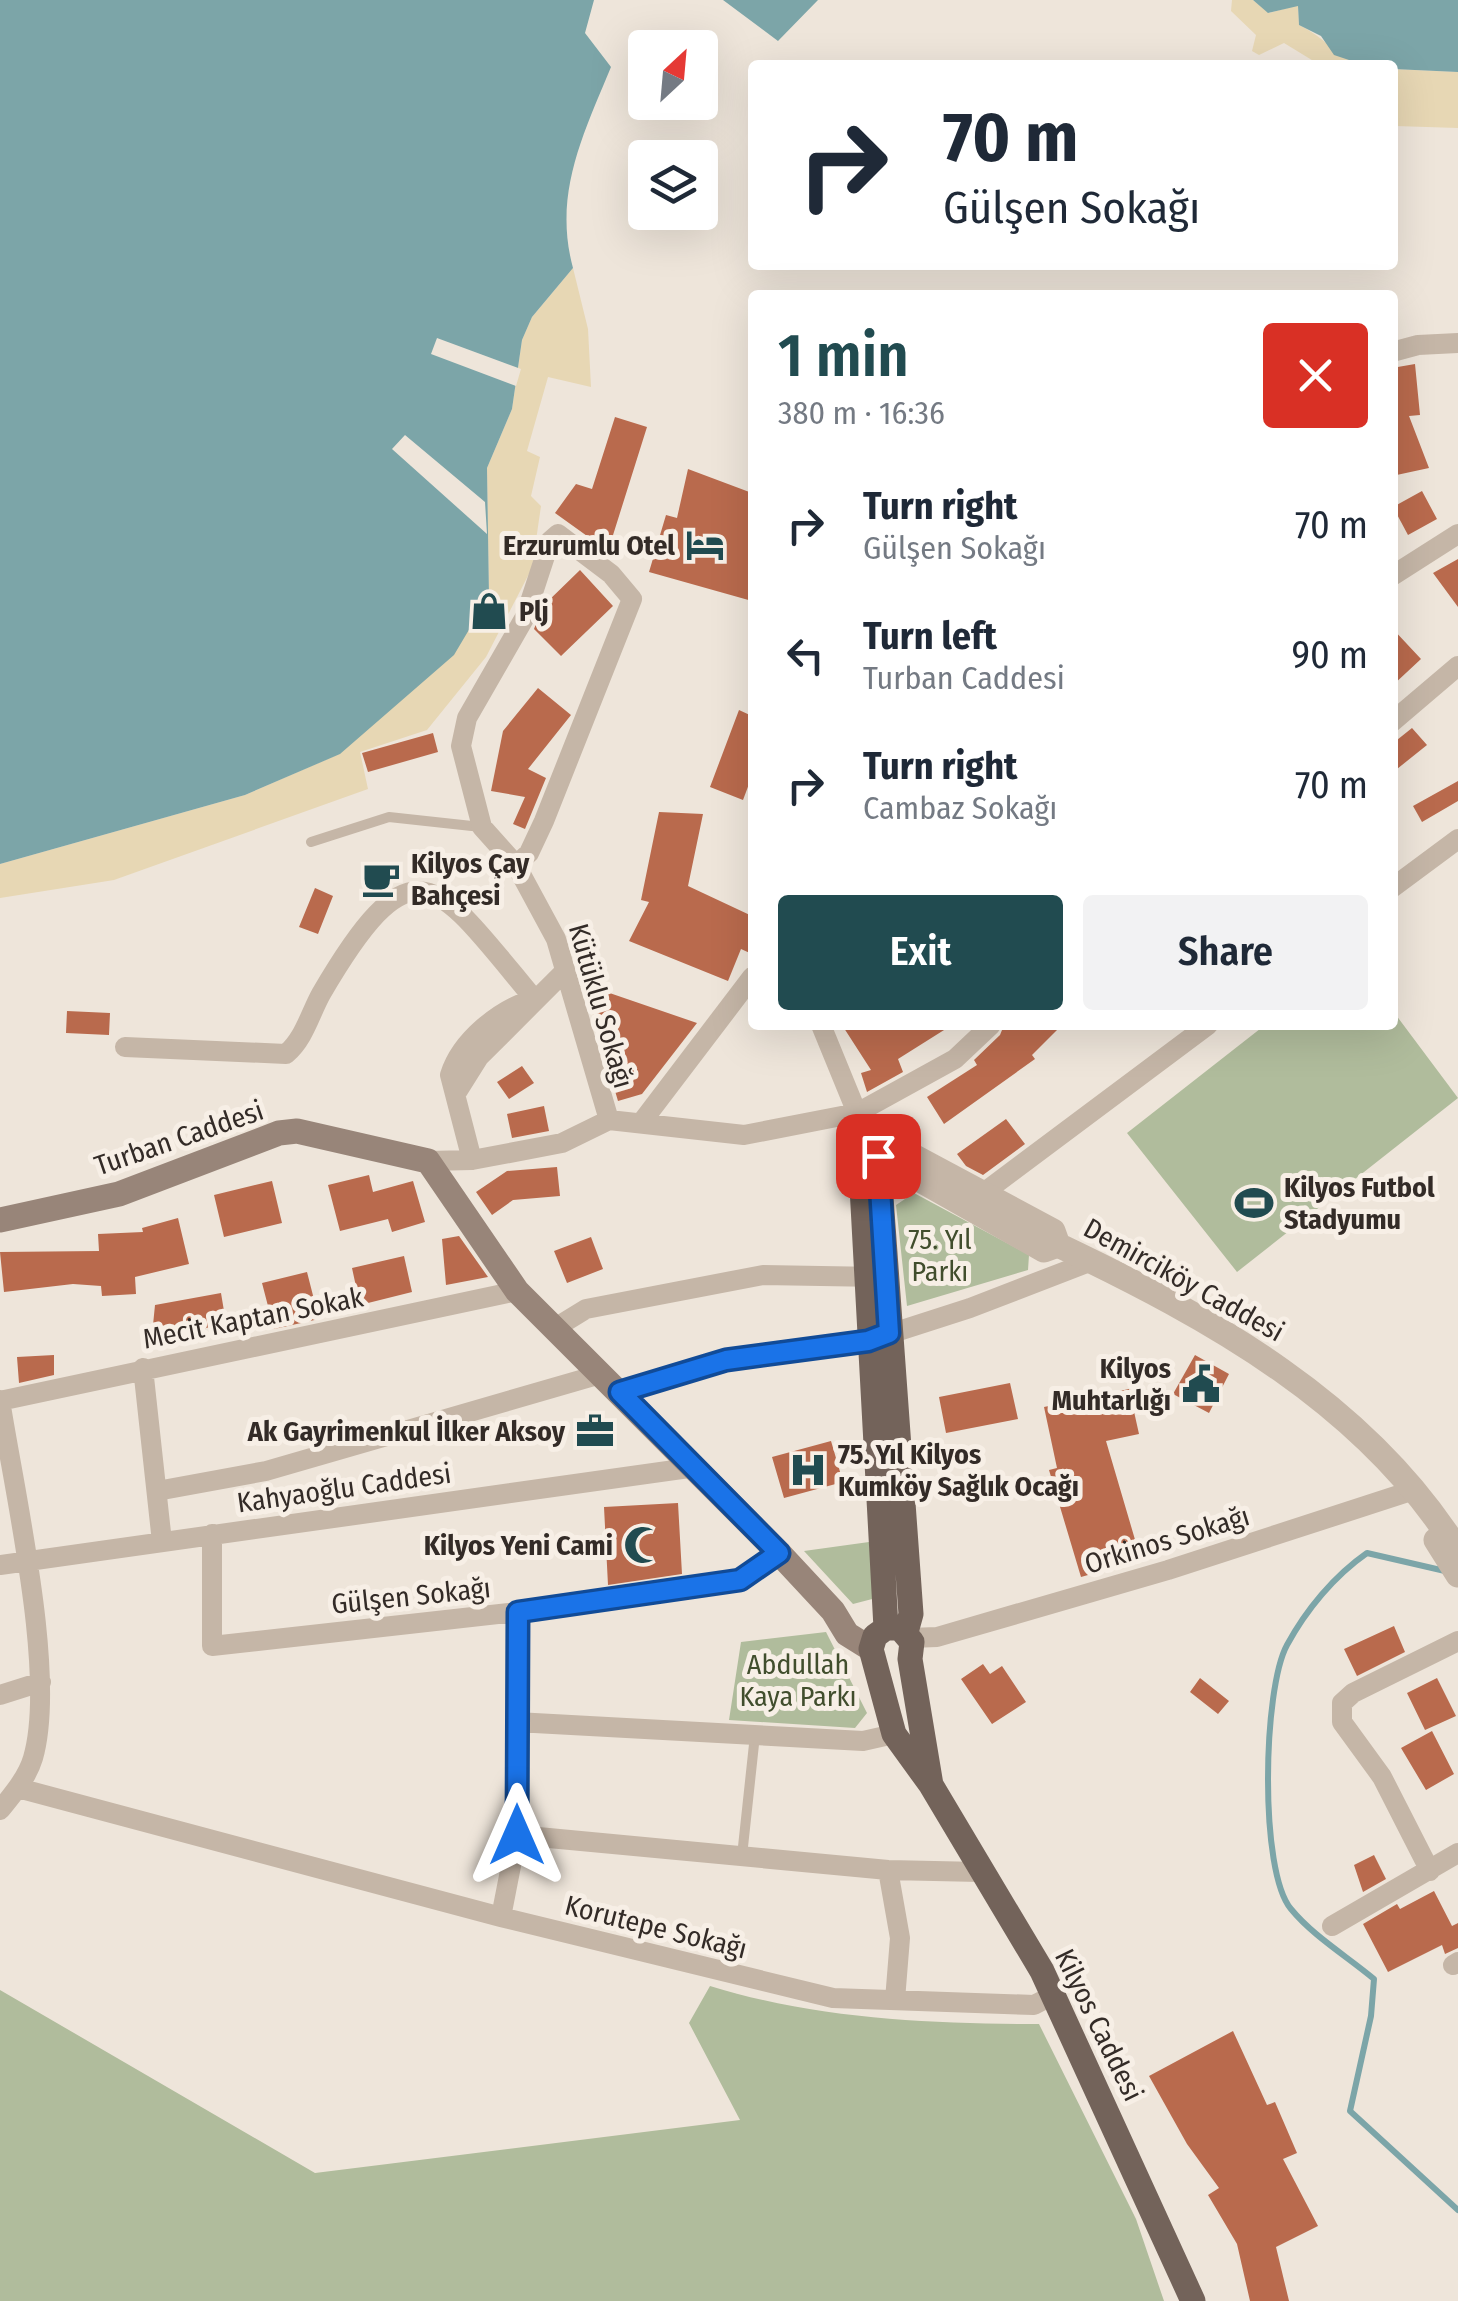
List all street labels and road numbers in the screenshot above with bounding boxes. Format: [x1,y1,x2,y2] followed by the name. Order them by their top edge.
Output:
[562,920,640,1092] street label: Kütüklu Sokağı
[90,1094,268,1182] street label: Turban Caddesi
[1078,1211,1290,1349] street label: Demirciköy Caddesi
[140,1280,367,1356] street label: Mecit Kaptan Sokak
[235,1457,453,1519] street label: Kahyaoğlu Caddesi
[1081,1499,1253,1581] street label: Orkinos Sokağı
[330,1571,492,1621] street label: Gülşen Sokağı
[562,1888,750,1966] street label: Korutepe Sokağı
[1048,1944,1150,2106] street label: Kilyos Caddesi

